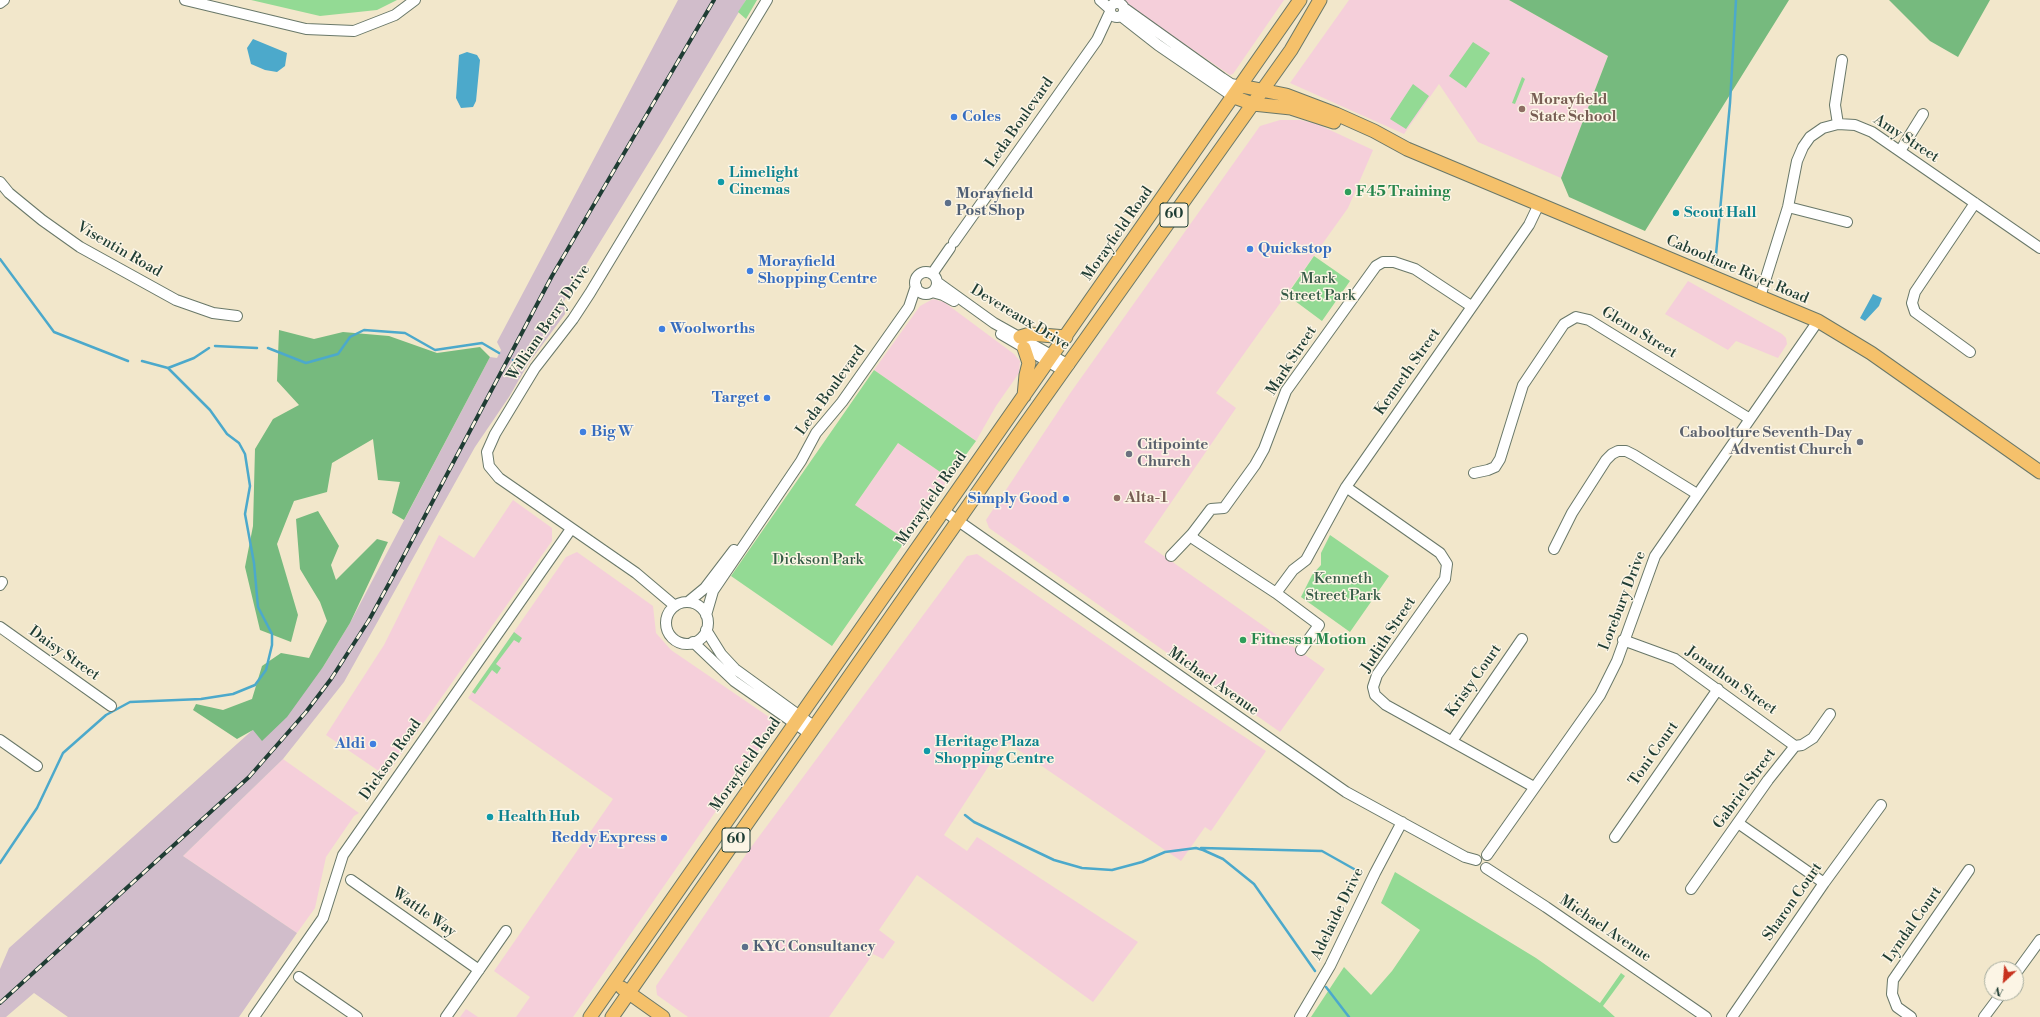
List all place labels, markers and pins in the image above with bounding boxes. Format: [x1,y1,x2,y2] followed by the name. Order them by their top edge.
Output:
[1530,91,1616,126] place label: Morayfield State School
[1517,104,1527,114] marker: Morayfield State School
[962,108,1001,126] place label: Coles
[949,112,959,122] marker: Coles
[729,164,798,199] place label: Limelight Cinemas
[716,177,726,187] marker: Limelight Cinemas
[1356,183,1450,201] place label: F45 Training
[956,185,1033,220] place label: Morayfield Post Shop
[1343,187,1353,197] marker: F45 Training
[943,198,953,208] marker: Morayfield Post Shop
[1684,204,1756,222] place label: Scout Hall
[1671,208,1681,218] marker: Scout Hall
[1258,240,1332,258] place label: Quickstop
[1245,244,1255,254] marker: Quickstop
[758,253,877,288] place label: Morayfield Shopping Centre
[745,266,755,276] marker: Morayfield Shopping Centre
[670,320,755,338] place label: Woolworths
[657,324,667,334] marker: Woolworths
[712,389,759,407] place label: Target
[762,393,772,403] marker: Target
[591,423,633,441] place label: Big W
[1679,424,1852,459] place label: Caboolture Seventh-Day Adventist Church
[578,427,588,437] marker: Big W
[1137,436,1208,471] place label: Citipointe Church
[1855,437,1865,447] marker: Caboolture Seventh-Day Adventist Church
[1124,449,1134,459] marker: Citipointe Church
[1125,489,1168,507] place label: Alta-1
[968,490,1058,508] place label: Simply Good
[1112,493,1122,503] marker: Alta-1
[1061,494,1071,504] marker: Simply Good
[1251,631,1366,649] place label: Fitness n Motion
[1238,635,1248,645] marker: Fitness n Motion
[935,733,1054,768] place label: Heritage Plaza Shopping Centre
[335,735,365,753] place label: Aldi
[368,739,378,749] marker: Aldi
[922,746,932,756] marker: Heritage Plaza Shopping Centre
[498,808,580,826] place label: Health Hub
[485,812,495,822] marker: Health Hub
[551,829,656,847] place label: Reddy Express
[659,833,669,843] marker: Reddy Express
[753,938,875,956] place label: KYC Consultancy
[740,942,750,952] marker: KYC Consultancy

